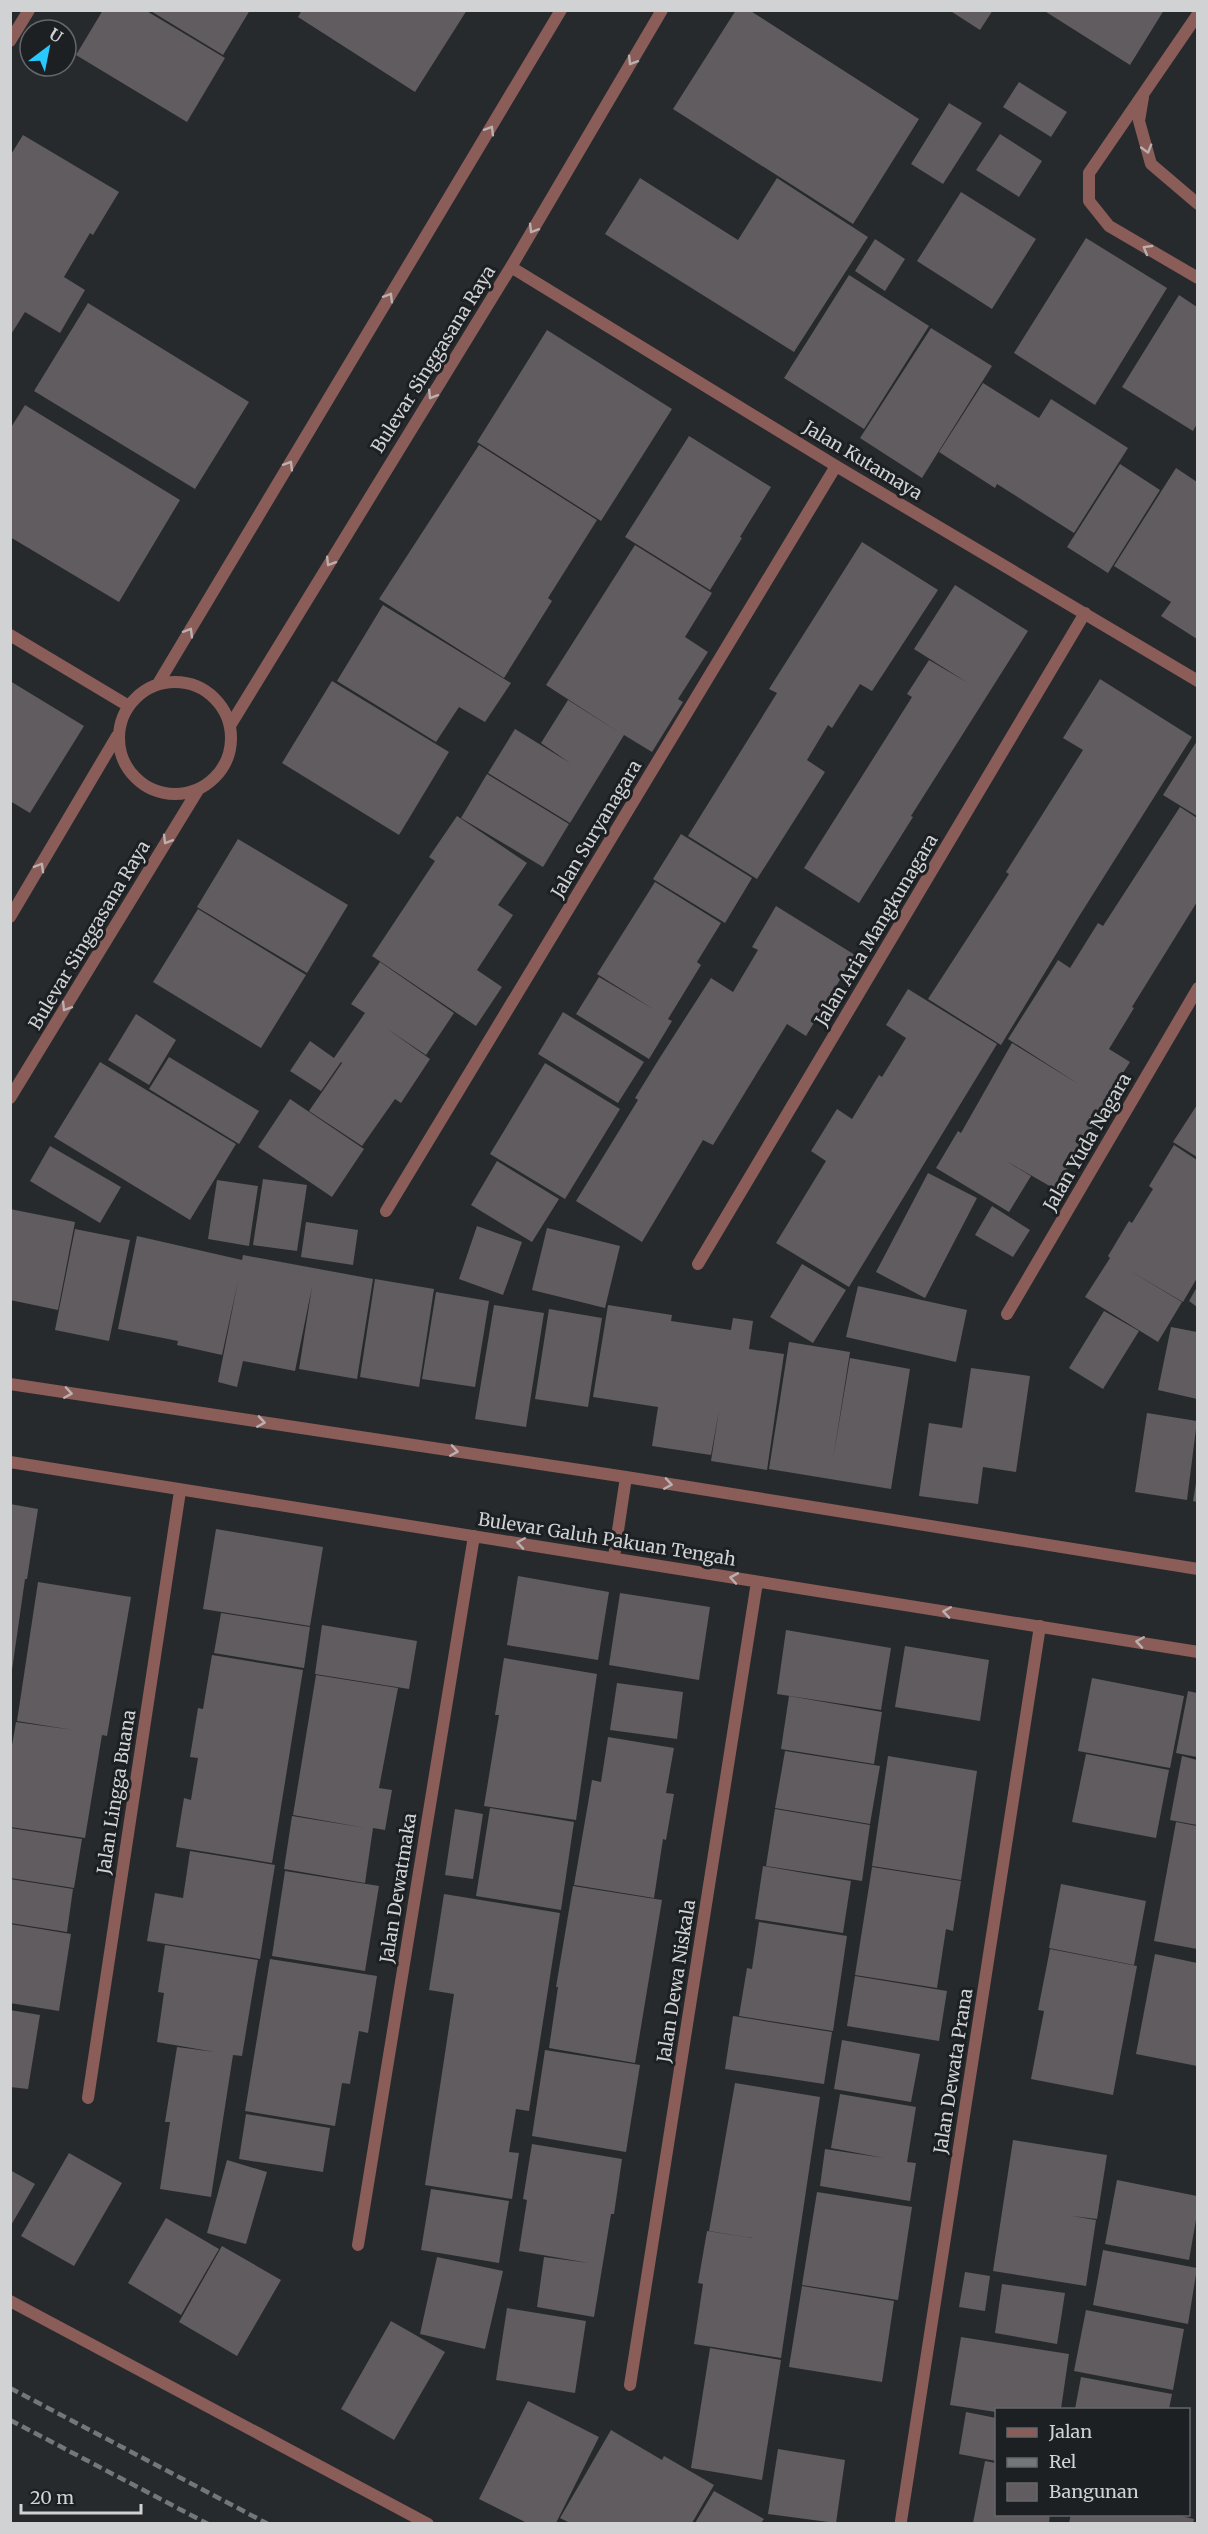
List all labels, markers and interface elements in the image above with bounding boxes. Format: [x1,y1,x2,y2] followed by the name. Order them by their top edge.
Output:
[18,18,78,78] north arrow
[46,24,66,47] text: U
[628,55,640,65] one-way arrow
[482,126,494,136] one-way arrow
[1140,143,1152,154] one-way arrow
[529,223,541,233] one-way arrow
[1143,244,1153,256] one-way arrow
[366,261,500,457] street label: Bulevar Singgasana Raya
[382,293,394,303] one-way arrow
[428,389,440,399] one-way arrow
[798,415,927,505] street label: Jalan Kutamaya
[282,461,294,471] one-way arrow
[326,556,338,566] one-way arrow
[182,628,194,638] one-way arrow
[545,756,646,903] street label: Jalan Suryanagara
[809,829,943,1031] street label: Jalan Aria Mangkunagara
[163,834,175,844] one-way arrow
[23,836,155,1034] street label: Bulevar Singgasana Raya
[33,863,44,873] one-way arrow
[62,1001,73,1011] one-way arrow
[1038,1069,1136,1216] street label: Jalan Yuda Nagara
[63,1386,73,1399] one-way arrow
[256,1415,266,1428] one-way arrow
[449,1444,459,1457] one-way arrow
[663,1477,672,1489] one-way arrow
[476,1507,738,1571] street label: Bulevar Galuh Pakuan Tengah
[516,1537,526,1550] one-way arrow
[729,1572,739,1585] one-way arrow
[943,1606,952,1618] one-way arrow
[1135,1637,1144,1649] one-way arrow
[91,1708,140,1877] street label: Jalan Lingga Buana
[375,1811,421,1965] street label: Jalan Dewatmaka
[652,1898,700,2065] street label: Jalan Dewa Niskala
[928,1986,977,2156] street label: Jalan Dewata Prana
[995,2408,1190,2516] legend
[1048,2420,1092,2443] text: Jalan
[1049,2450,1077,2473] text: Rel
[21,2477,141,2515] scale bar
[1049,2480,1139,2503] text: Bangunan
[30,2486,74,2509] text: 20 m

